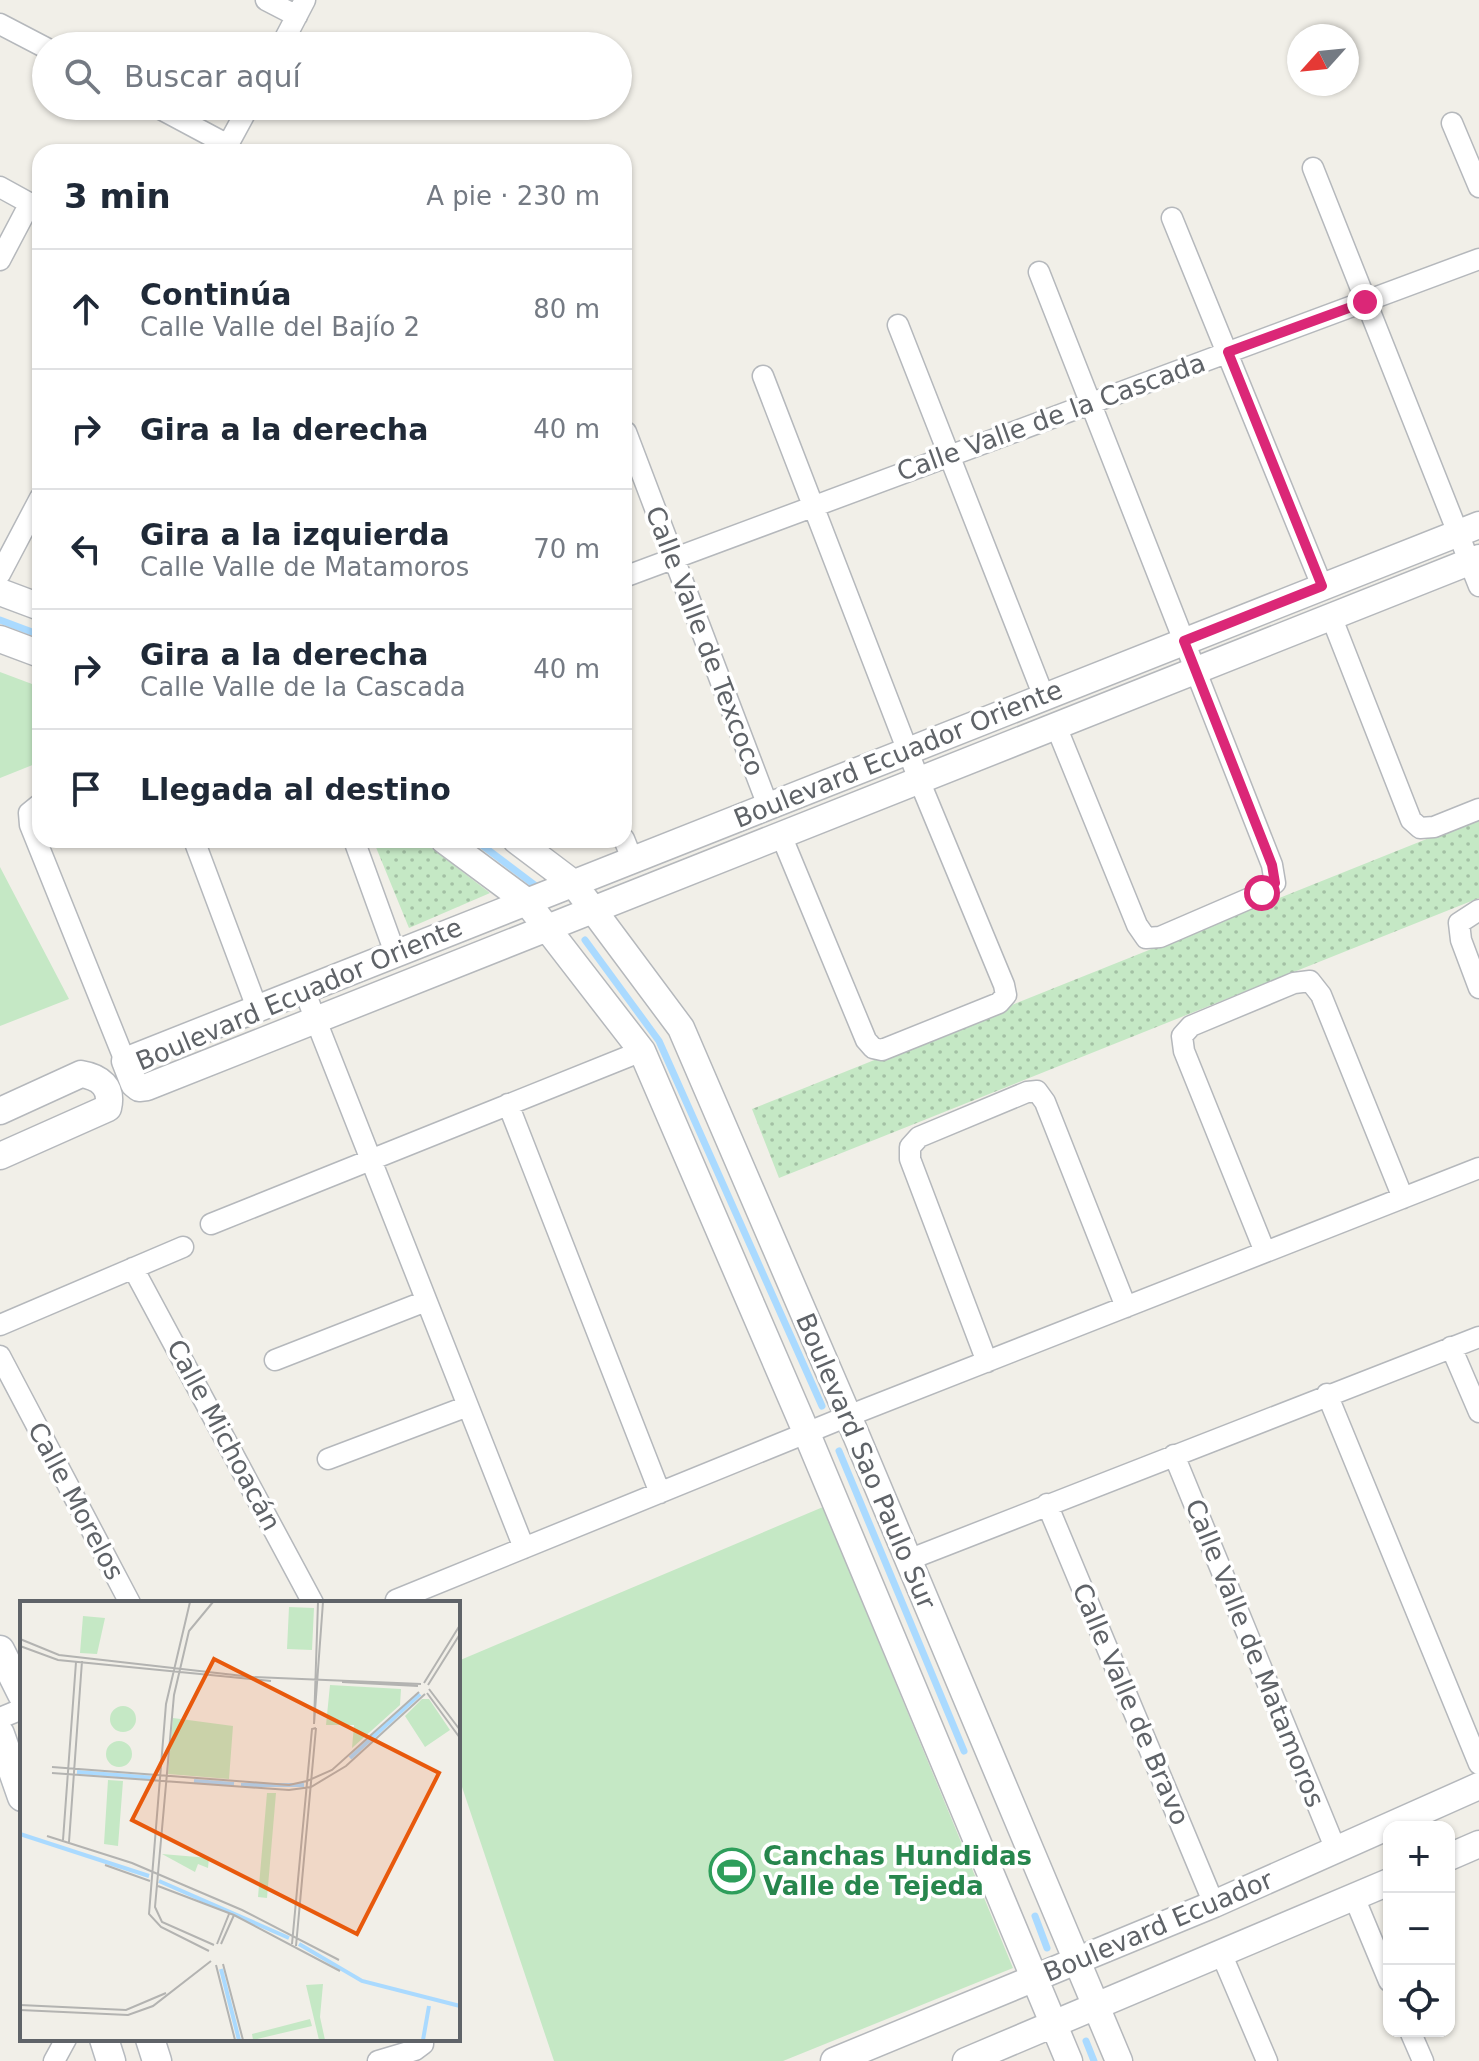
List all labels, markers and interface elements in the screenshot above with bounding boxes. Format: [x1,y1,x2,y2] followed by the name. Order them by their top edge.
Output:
[1287,24,1359,96] north arrow
[32,32,632,120] search box
[60,54,104,98] icon: search
[124,59,301,94] text: Buscar aquí
[64,176,171,216] text: 3 min
[426,181,600,211] text: A pie · 230 m
[140,277,292,312] text: Continúa
[1347,284,1383,320] route end
[64,287,108,331] icon: ahead
[533,294,600,324] text: 80 m
[140,312,420,342] text: Calle Valle del Bajío 2
[893,347,1209,487] street label: Calle Valle de la Cascada
[64,407,108,451] icon: right
[140,412,428,447] text: Gira a la derecha
[533,414,600,444] text: 40 m
[640,502,770,780] street label: Calle Valle de Texcoco
[140,517,450,552] text: Gira a la izquierda
[64,527,108,571] icon: left
[533,534,600,564] text: 70 m
[140,552,469,582] text: Calle Valle de Matamoros
[140,637,428,672] text: Gira a la derecha
[64,647,108,691] icon: right
[533,654,600,684] text: 40 m
[140,672,466,702] text: Calle Valle de la Cascada
[730,674,1066,834] street label: Boulevard Ecuador Oriente
[64,767,108,811] icon: arrive
[140,772,451,807] text: Llegada al destino
[1244,875,1280,911] route start
[131,912,467,1076] street label: Boulevard Ecuador Oriente
[790,1309,942,1614] street label: Boulevard Sao Paulo Sur
[161,1334,287,1536] street label: Calle Michoacán
[22,1417,130,1585] street label: Calle Morelos
[1179,1495,1331,1811] street label: Calle Valle de Matamoros
[1066,1579,1196,1829] street label: Calle Valle de Bravo
[20,1601,460,2041] inset map
[1383,1821,1455,2037] map controls
[1383,1821,1455,1893] button: +
[763,1841,1032,1901] place label: Canchas Hundidas Valle de Tejeda
[708,1847,756,1895] sports icon: Canchas Hundidas Valle de Tejeda
[1039,1864,1277,1988] street label: Boulevard Ecuador
[1383,1893,1455,1965] button: −
[1383,1965,1455,2037] button: locate

